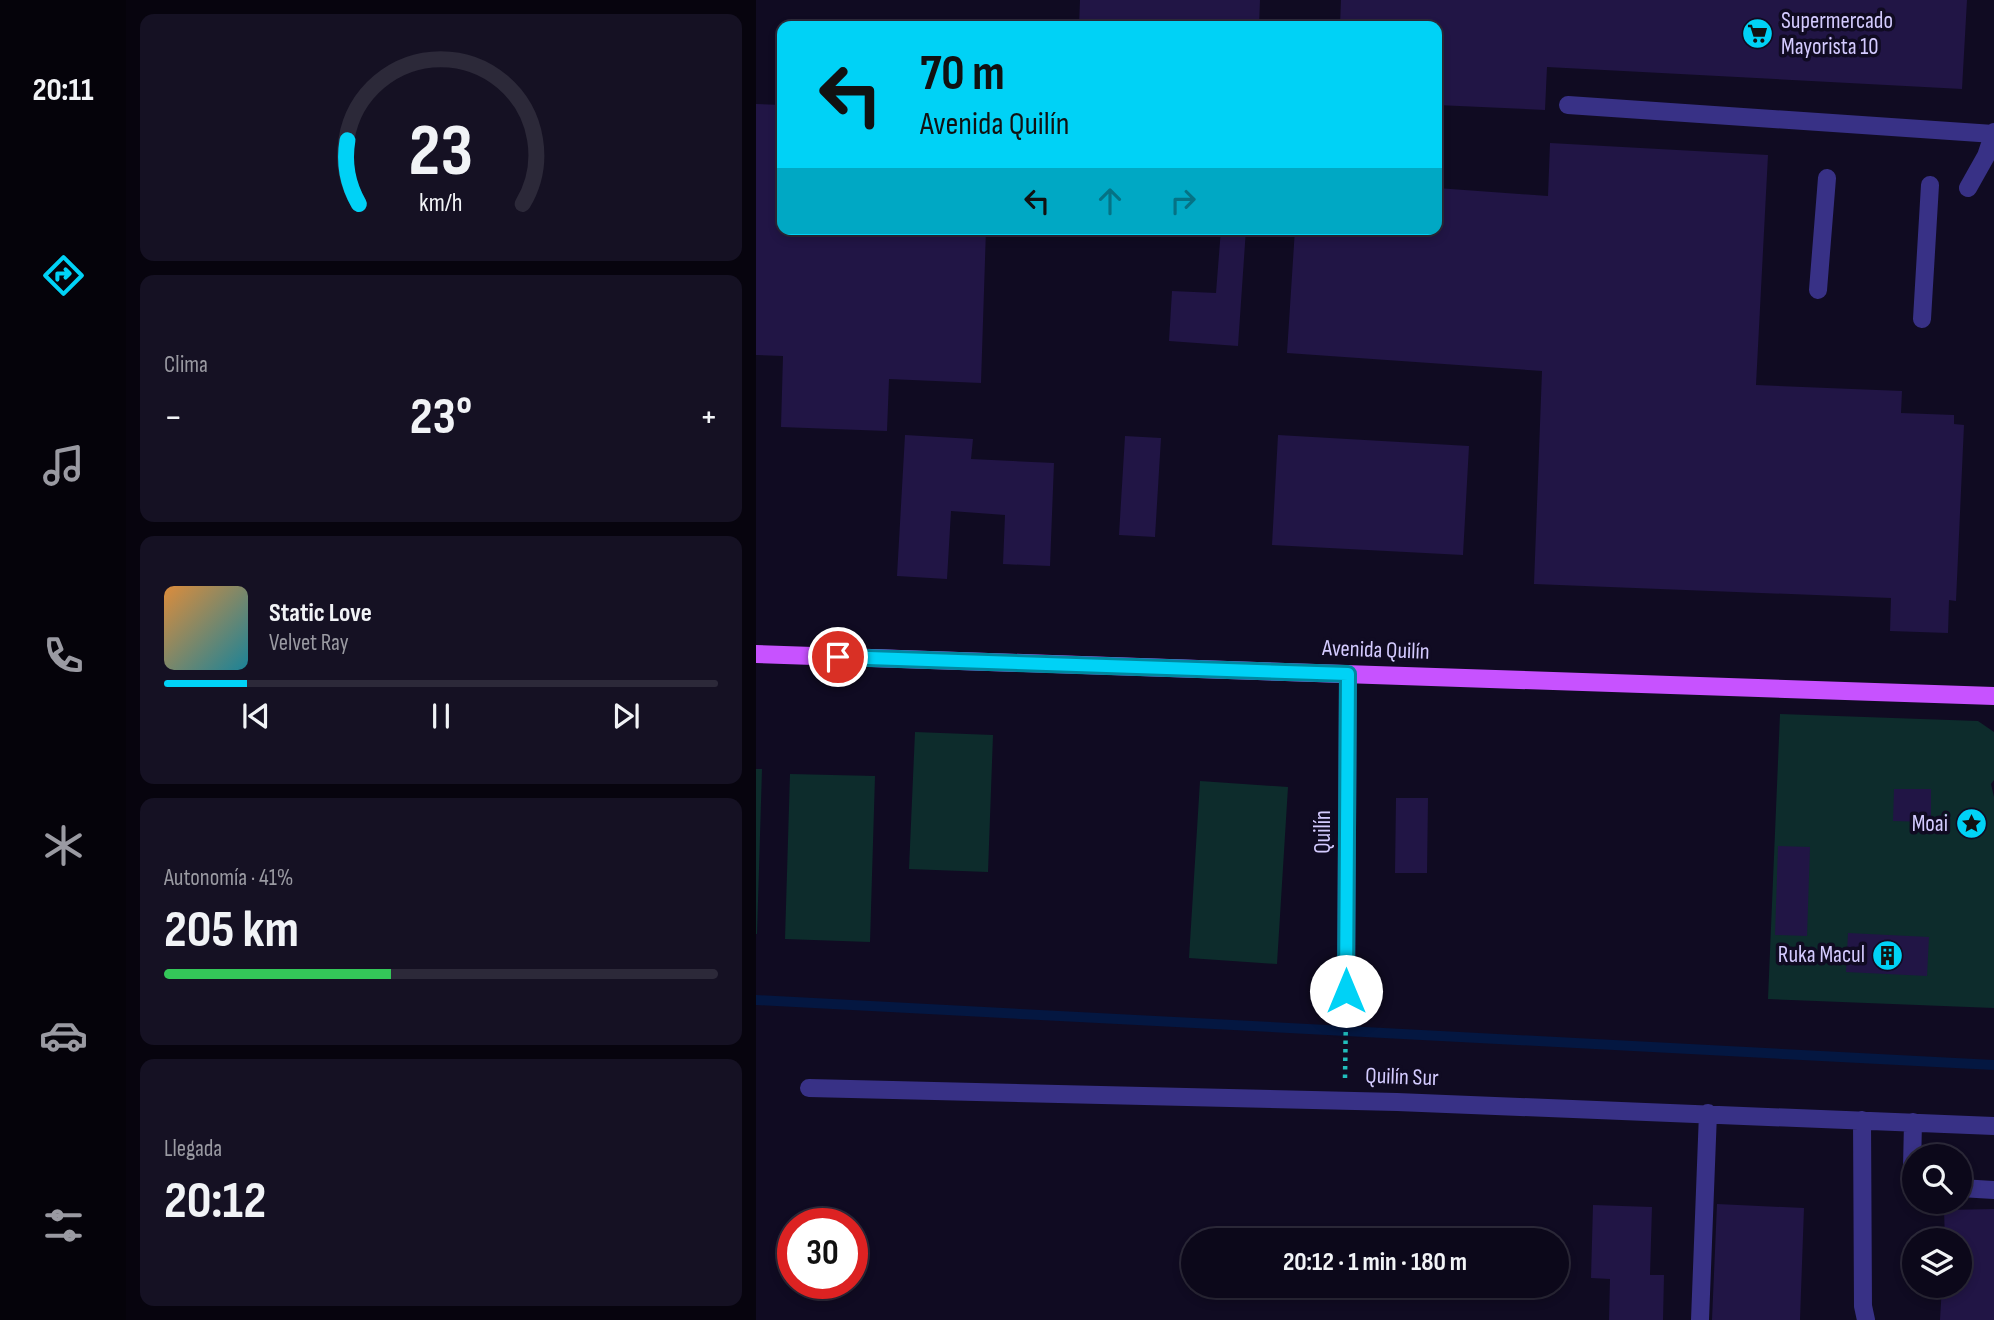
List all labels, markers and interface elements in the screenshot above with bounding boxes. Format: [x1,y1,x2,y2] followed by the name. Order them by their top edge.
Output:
[1781,7,1893,61] place label: Supermercado Mayorista 10
[1741,17,1775,51] supermarket icon: Supermercado Mayorista 10
[920,45,1005,104] text: 70 m
[805,49,896,140] icon: left
[32,71,94,110] text: 20:11
[920,105,1069,144] text: Avenida Quilín
[409,108,473,196] text: 23
[1018,182,1056,220] icon: left
[1091,182,1129,220] icon: ahead
[1164,182,1202,220] icon: right
[419,187,463,218] text: km/h
[39,251,88,300] icon: directions
[164,351,208,379] text: Clima
[410,386,472,449] text: 23°
[164,395,183,440] text: −
[699,395,718,440] text: +
[39,441,88,490] icon: music
[269,598,372,629] text: Static Love
[808,627,868,687] pin
[269,629,349,657] text: Velvet Ray
[39,631,88,680] icon: phone
[1321,634,1430,666] street label: Avenida Quilín
[819,638,857,676] icon: arrive
[237,697,275,735] icon: previous
[422,697,460,735] icon: pause
[607,697,645,735] icon: next
[1954,807,1988,841] place icon: Moai
[1309,810,1337,854] street label: Quilín
[1912,810,1948,838] place label: Moai
[39,821,88,870] icon: climate
[164,864,293,892] text: Autonomía · 41%
[164,899,299,962] text: 205 km
[1871,938,1905,972] building icon: Ruka Macul
[1778,941,1865,969] place label: Ruka Macul
[1309,954,1383,1028] position arrow
[39,1011,88,1060] icon: car
[1365,1062,1440,1092] street label: Quilín Sur
[164,1135,222,1163] text: Llegada
[1902,1144,1972,1298] map controls
[1902,1144,1972,1214] button: search
[164,1170,266,1233] text: 20:12
[39,1201,88,1250] icon: filters
[777,1208,868,1299] speed limit sign: 30
[1902,1228,1972,1298] button: layers
[1283,1247,1467,1278] text: 20:12 · 1 min · 180 m

